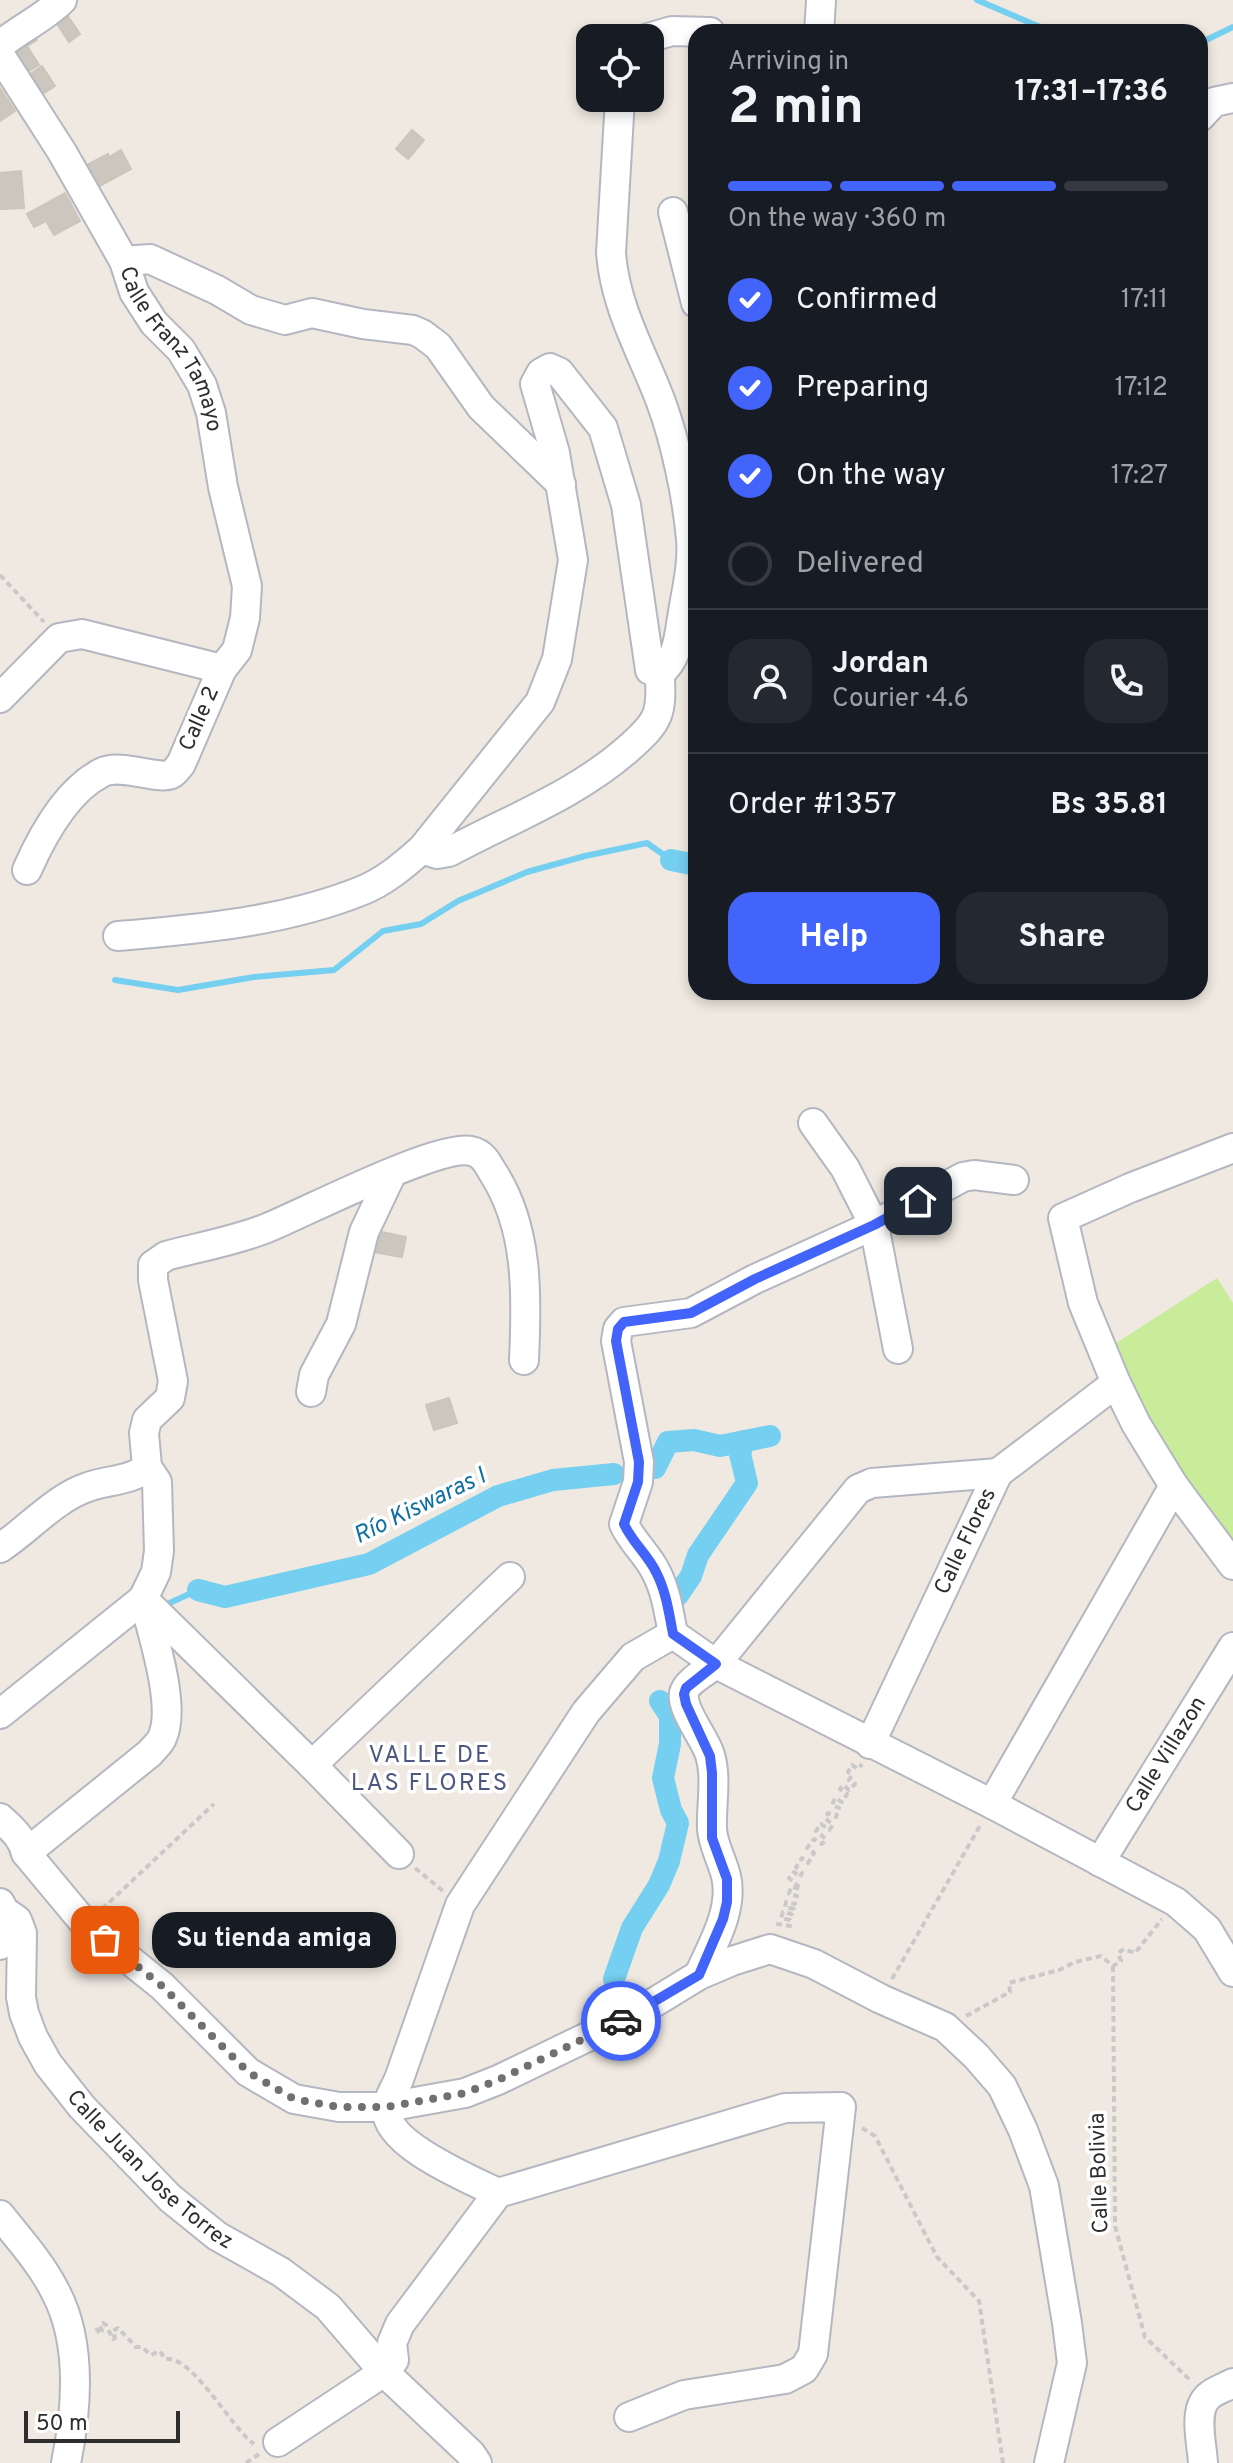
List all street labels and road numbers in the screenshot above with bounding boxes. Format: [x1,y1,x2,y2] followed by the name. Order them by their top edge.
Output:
[113,263,227,434] street label: Calle Franz Tamayo
[174,683,226,755] street label: Calle 2
[929,1484,1002,1599] street label: Calle Flores
[1120,1692,1212,1818] street label: Calle Villazon
[60,2085,238,2256] street label: Calle Juan Jose Torrez
[1084,2112,1116,2234] street label: Calle Bolivia

